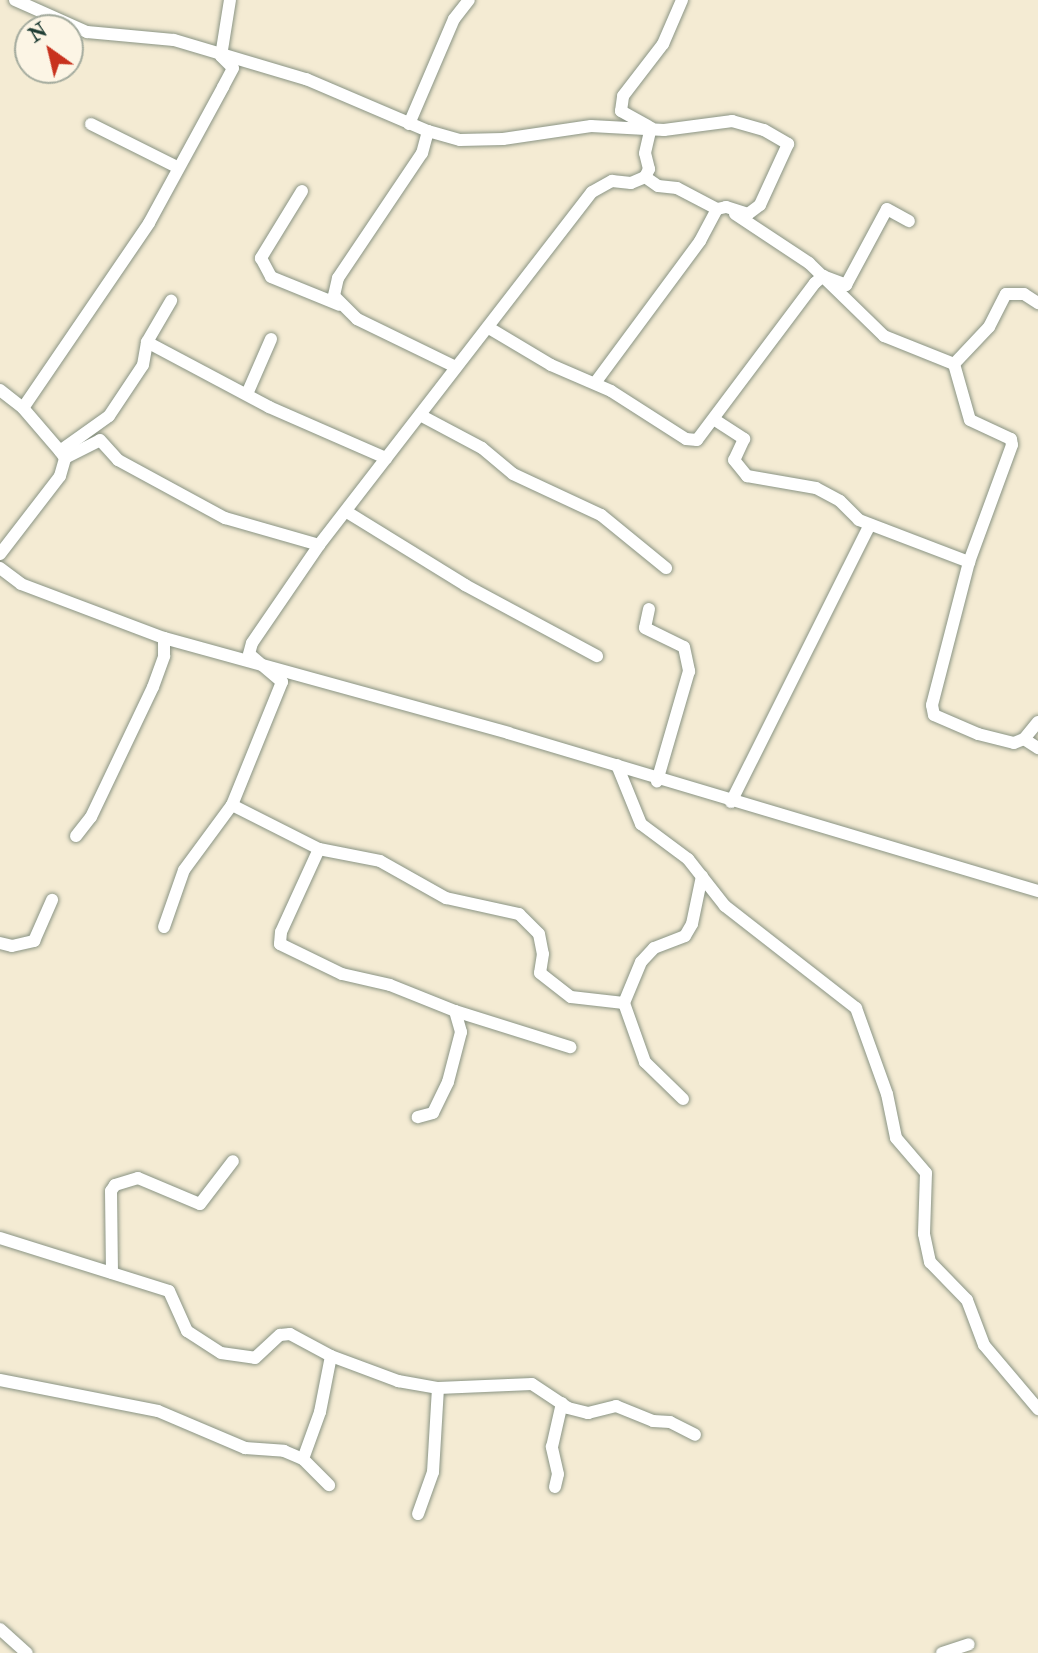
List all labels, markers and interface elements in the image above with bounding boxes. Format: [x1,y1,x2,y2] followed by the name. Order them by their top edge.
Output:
[14,14,84,84] north arrow
[25,19,52,48] text: N

